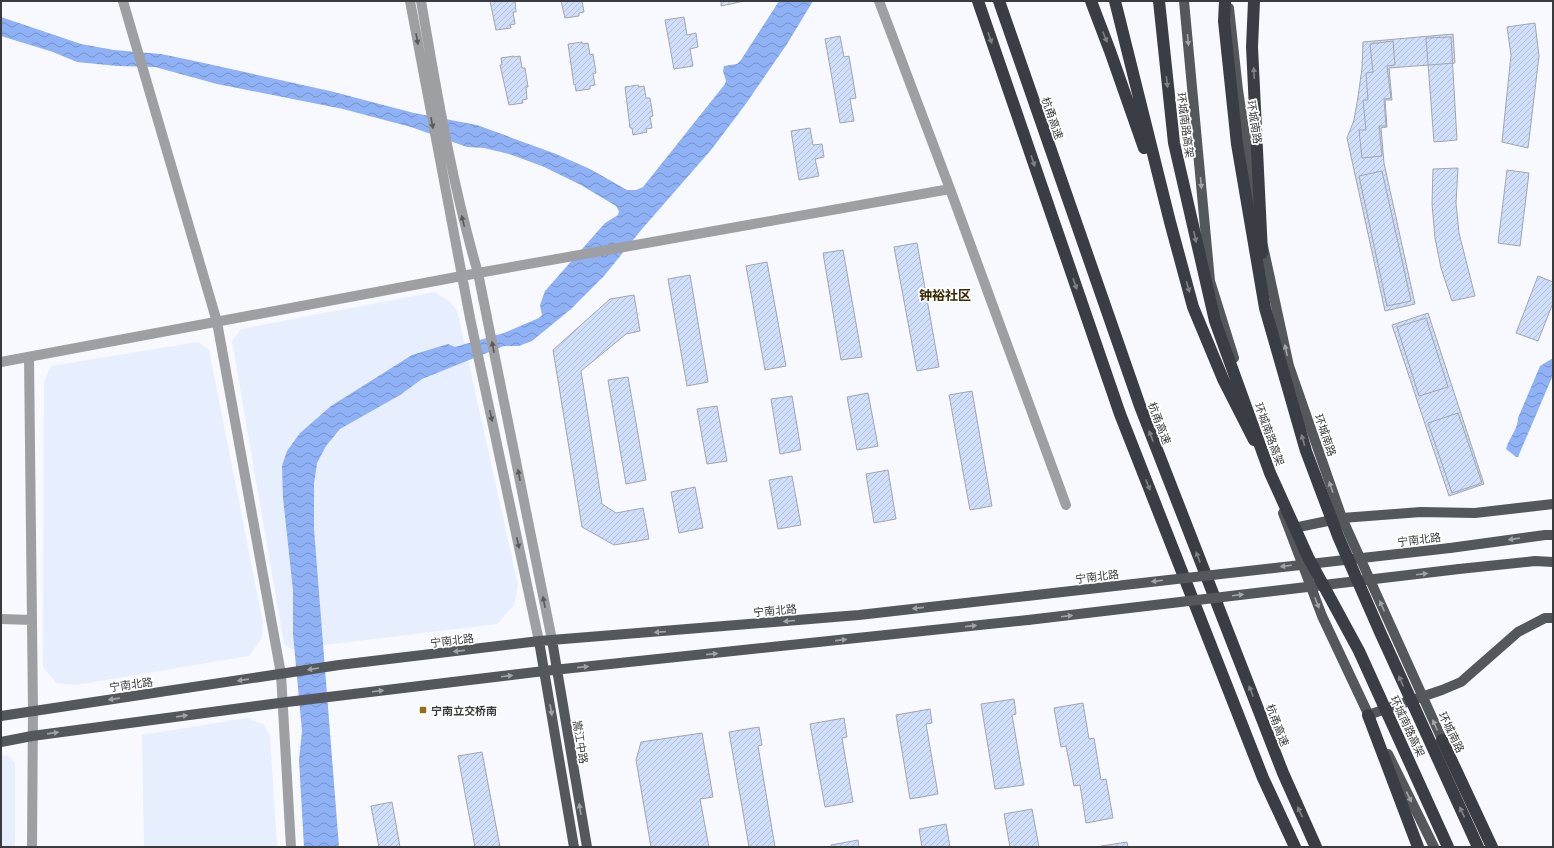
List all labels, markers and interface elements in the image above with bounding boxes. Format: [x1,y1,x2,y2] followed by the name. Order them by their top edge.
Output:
[988,32,994,44] one-way arrow
[1102,32,1108,43] one-way arrow
[414,33,420,46] one-way arrow
[1184,34,1191,46] one-way arrow
[1250,67,1257,79] one-way arrow
[1164,76,1171,88] one-way arrow
[1175,91,1197,159] street label: 环城南路高架
[1040,95,1066,141] street label: 杭甬高速
[1245,99,1265,145] street label: 环城南路
[429,116,435,129] one-way arrow
[1030,155,1036,167] one-way arrow
[1198,177,1204,189] one-way arrow
[460,215,466,227] one-way arrow
[1192,231,1198,243] one-way arrow
[1073,278,1079,290] one-way arrow
[1185,281,1191,293] one-way arrow
[919,287,971,303] district label: 钟裕社区
[490,341,496,353] one-way arrow
[1282,344,1288,356] one-way arrow
[1146,400,1174,446] street label: 杭甬高速
[1253,401,1287,467] street label: 环城南路高架
[488,410,494,422] one-way arrow
[1313,412,1339,458] street label: 环城南路
[1148,430,1154,442] one-way arrow
[1300,434,1306,446] one-way arrow
[515,469,521,481] one-way arrow
[1146,479,1152,491] one-way arrow
[1328,480,1334,492] one-way arrow
[1396,530,1442,548] street label: 宁南北路
[1508,536,1520,542] one-way arrow
[516,537,522,549] one-way arrow
[1195,551,1201,563] one-way arrow
[1280,563,1292,570] one-way arrow
[1074,567,1120,585] street label: 宁南北路
[1416,570,1428,577] one-way arrow
[1151,578,1163,584] one-way arrow
[1232,592,1244,599] one-way arrow
[541,596,547,608] one-way arrow
[1314,598,1320,610] one-way arrow
[1379,601,1385,612] one-way arrow
[753,602,797,618] street label: 宁南北路
[912,605,924,612] one-way arrow
[1061,612,1073,619] one-way arrow
[783,618,795,625] one-way arrow
[965,623,977,629] one-way arrow
[654,629,666,636] one-way arrow
[429,631,475,649] street label: 宁南北路
[835,637,847,643] one-way arrow
[453,648,465,654] one-way arrow
[706,650,718,657] one-way arrow
[577,664,589,670] one-way arrow
[307,666,319,672] one-way arrow
[501,673,513,679] one-way arrow
[1398,674,1404,686] one-way arrow
[108,675,154,693] street label: 宁南北路
[237,677,249,683] one-way arrow
[1247,685,1253,697] one-way arrow
[372,688,384,694] one-way arrow
[1388,693,1428,759] street label: 环城南路高架
[108,696,120,702] one-way arrow
[1264,702,1292,748] street label: 杭甬高速
[431,704,497,717] place label: 宁南立交桥南
[548,704,554,716] one-way arrow
[418,705,428,715] marker: 宁南立交桥南
[1437,709,1467,755] street label: 环城南路
[176,713,188,719] one-way arrow
[571,719,591,765] street label: 嵩江中路
[1432,719,1438,730] one-way arrow
[47,730,59,737] one-way arrow
[1406,791,1412,802] one-way arrow
[577,802,583,815] one-way arrow
[1297,806,1303,817] one-way arrow
[1459,806,1465,817] one-way arrow

